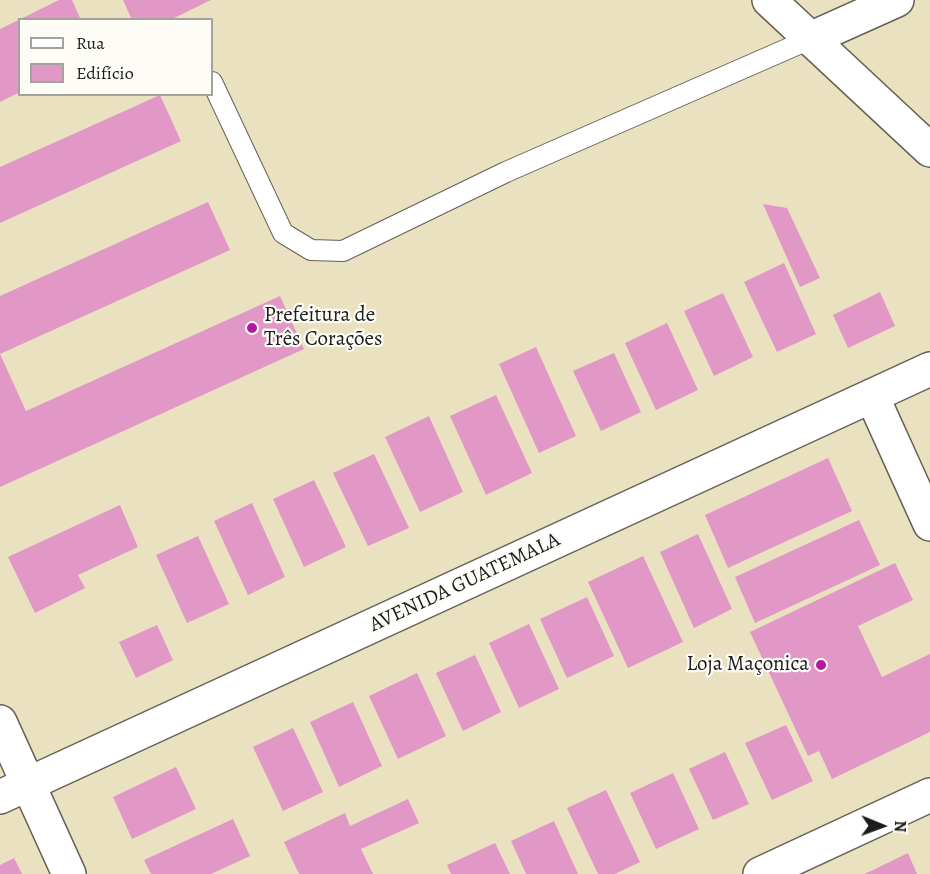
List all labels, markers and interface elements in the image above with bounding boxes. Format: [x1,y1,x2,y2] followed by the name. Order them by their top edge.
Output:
[18,18,213,96] legend
[76,31,105,55] text: Rua
[76,61,134,85] text: Edifício
[264,303,382,353] place label: Prefeitura de Três Corações
[245,321,259,335] marker: Prefeitura de Três Corações
[366,528,564,638] street label: AVENIDA GUATEMALA
[686,652,809,678] place label: Loja Maçonica
[814,658,828,672] marker: Loja Maçonica
[852,796,912,856] north arrow
[889,820,911,832] text: N

